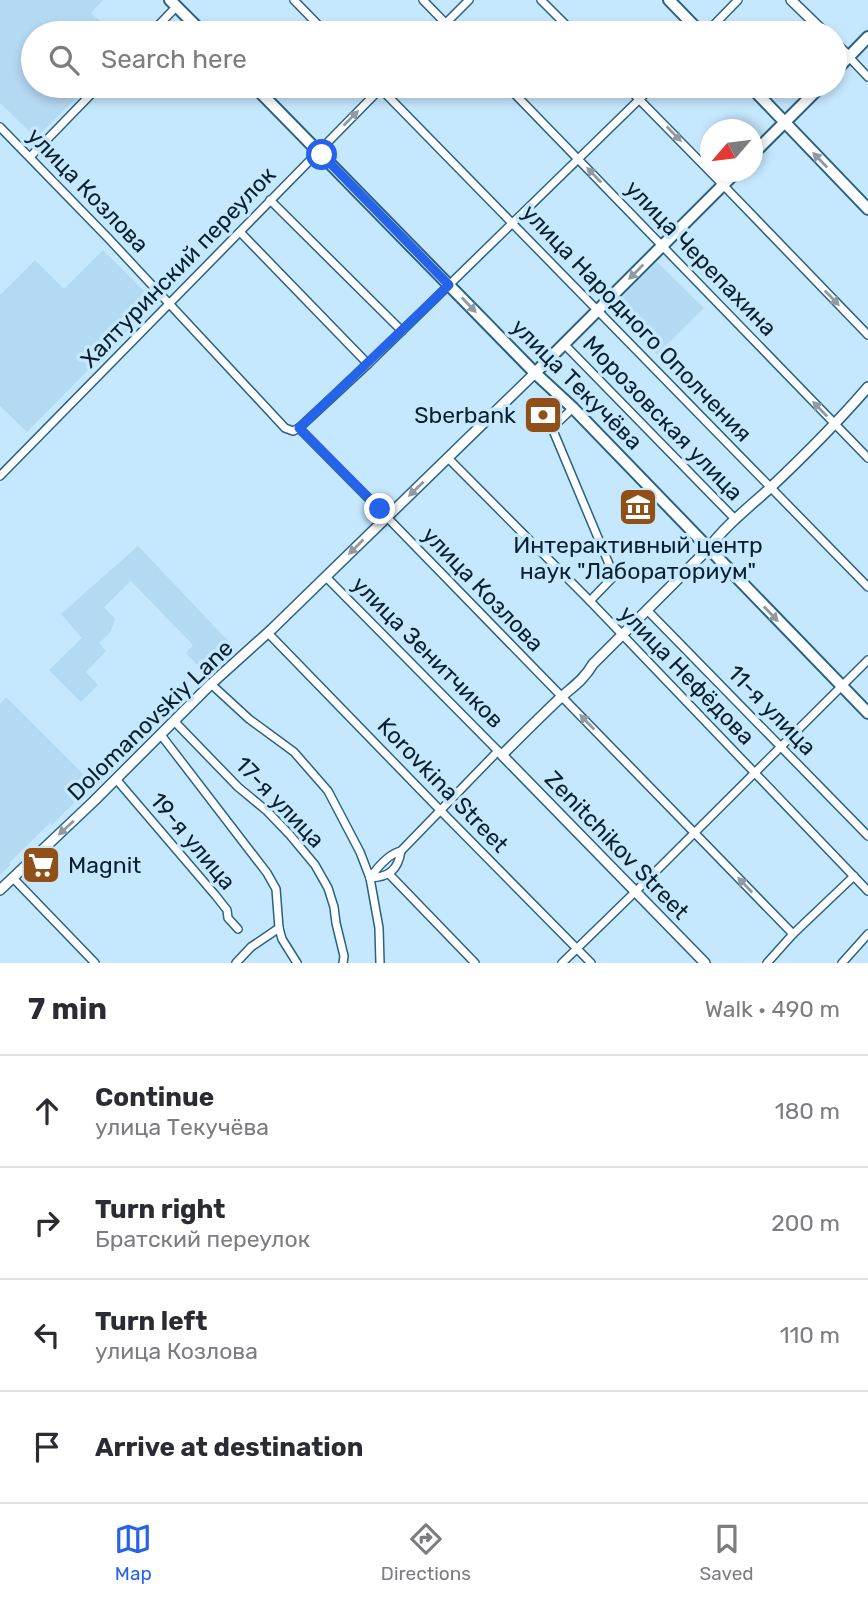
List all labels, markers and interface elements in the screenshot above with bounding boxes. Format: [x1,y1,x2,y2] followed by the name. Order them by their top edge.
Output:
[21,21,847,98] search box
[45,41,83,79] icon: search
[101,44,247,75] text: Search here
[342,111,359,127] one-way arrow
[700,119,763,182] north arrow
[21,122,155,258] street label: улица Козлова
[665,126,682,143] one-way arrow
[306,139,337,170] route start
[812,151,829,168] one-way arrow
[75,161,281,373] street label: Халтуринский переулок
[586,167,602,184] one-way arrow
[619,174,783,342] street label: улица Черепахина
[516,199,758,447] street label: улица Народного Ополчения
[628,263,645,279] one-way arrow
[823,289,840,306] one-way arrow
[460,296,477,313] one-way arrow
[506,313,648,455] street label: улица Текучёва
[577,330,749,506] street label: Морозовская улица
[522,394,564,436] bank icon: Sberbank
[812,400,829,417] one-way arrow
[414,401,516,429] place label: Sberbank
[408,480,425,496] one-way arrow
[617,486,659,528] museum icon: Интерактивный центр наук "Лабораториум"
[364,493,395,524] route end
[416,521,550,657] street label: улица Козлова
[513,531,763,585] place label: Интерактивный центр наук "Лабораториум"
[348,538,365,555] one-way arrow
[346,570,510,734] street label: улица Зенитчиков
[613,599,761,751] street label: улица Нефёдова
[763,606,780,623] one-way arrow
[61,634,239,806] street label: Dolomanovskiy Lane
[722,659,822,761] street label: 11-я улица
[372,712,514,858] street label: Korovkina Street
[579,714,595,731] one-way arrow
[230,750,330,854] street label: 17-я улица
[539,765,695,925] street label: Zenitchikov Street
[144,787,242,895] street label: 19-я улица
[58,820,75,836] one-way arrow
[20,844,62,886] supermarket icon: Magnit
[68,851,141,879] place label: Magnit
[738,877,754,894] one-way arrow
[28,991,107,1027] text: 7 min
[705,995,840,1023] text: Walk · 490 m
[95,1082,214,1113] text: Continue
[28,1092,66,1130] icon: ahead
[775,1097,840,1125] text: 180 m
[95,1113,269,1141] text: улица Текучёва
[95,1194,225,1225] text: Turn right
[28,1204,66,1242] icon: right
[771,1209,840,1237] text: 200 m
[95,1225,310,1253] text: Братский переулок
[95,1306,207,1337] text: Turn left
[28,1316,66,1354] icon: left
[780,1321,840,1349] text: 110 m
[95,1337,258,1365] text: улица Козлова
[28,1428,66,1466] icon: arrive
[95,1432,363,1463] text: Arrive at destination
[114,1520,152,1585] tab: Map
[381,1520,471,1585] tab: Directions
[699,1520,754,1585] tab: Saved

